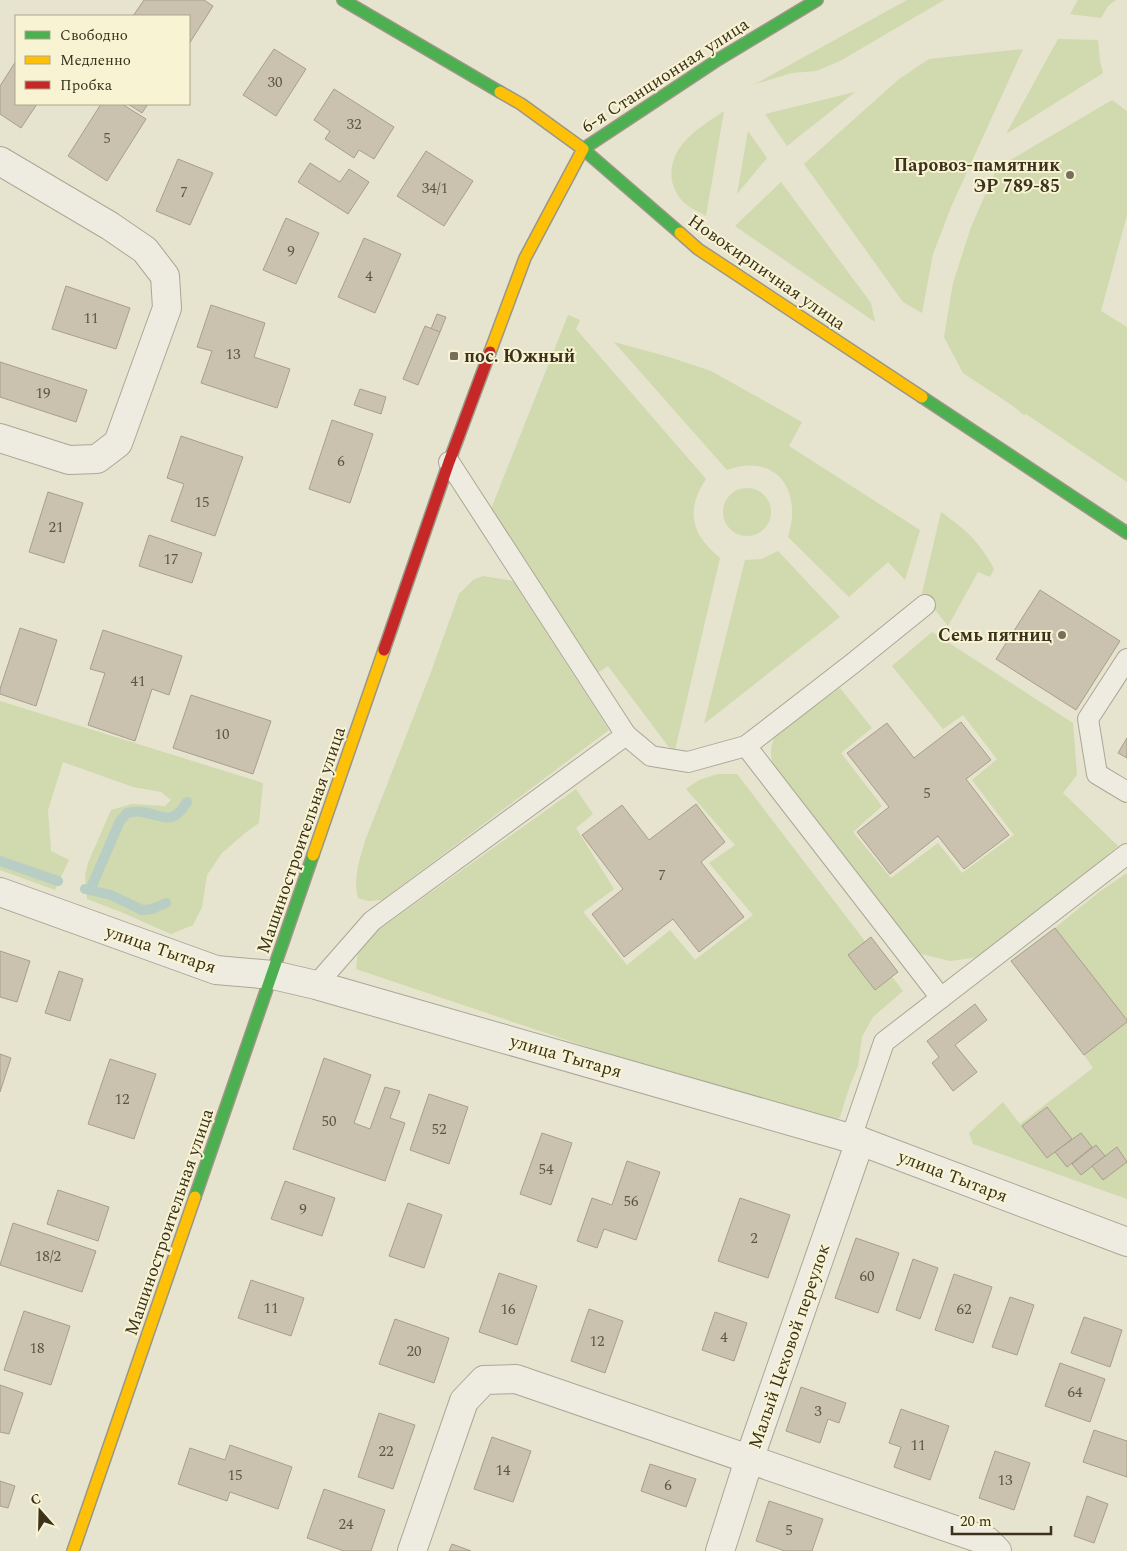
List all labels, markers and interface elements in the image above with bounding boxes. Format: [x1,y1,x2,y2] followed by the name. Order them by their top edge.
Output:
[576,11,755,140] street label: 6-я Станционная улица
[15,15,190,105] legend
[60,24,128,47] text: Свободно
[60,49,131,72] text: Медленно
[267,71,283,94] house number: 30
[60,74,113,97] text: Пробка
[346,113,362,136] house number: 32
[103,127,111,150] house number: 5
[894,152,1060,200] place label: Паровоз-памятник ЭР 789-85
[1064,169,1076,181] marker: Паровоз-памятник ЭР 789-85
[422,177,448,200] house number: 34/1
[180,181,188,204] house number: 7
[682,208,851,337] street label: Новокирпичная улица
[287,240,295,263] house number: 9
[365,265,373,288] house number: 4
[83,307,99,330] house number: 11
[225,343,241,366] house number: 13
[464,343,575,370] place label: пос. Южный
[448,350,460,362] marker: пос. Южный
[35,382,51,405] house number: 19
[337,450,345,473] house number: 6
[194,491,210,514] house number: 15
[48,516,64,539] house number: 21
[163,548,179,571] house number: 17
[938,622,1052,649] place label: Семь пятниц
[1056,629,1068,641] marker: Семь пятниц
[130,670,146,693] house number: 41
[214,723,230,746] house number: 10
[250,723,353,957] street label: Машиностроительная улица
[923,782,931,805] house number: 5
[658,864,666,887] house number: 7
[101,918,220,981] street label: улица Тытаря
[506,1027,625,1085] street label: улица Тытаря
[114,1088,130,1111] house number: 12
[118,1105,221,1339] street label: Машиностроительная улица
[321,1110,337,1133] house number: 50
[431,1118,447,1141] house number: 52
[893,1143,1012,1210] street label: улица Тытаря
[538,1158,554,1181] house number: 54
[623,1190,639,1213] house number: 56
[299,1198,307,1221] house number: 9
[750,1227,758,1250] house number: 2
[742,1240,837,1453] street label: Малый Цеховой переулок
[35,1245,61,1268] house number: 18/2
[859,1265,875,1288] house number: 60
[263,1297,279,1320] house number: 11
[500,1298,516,1321] house number: 16
[956,1298,972,1321] house number: 62
[720,1326,728,1349] house number: 4
[589,1330,605,1353] house number: 12
[29,1337,45,1360] house number: 18
[406,1340,422,1363] house number: 20
[1067,1381,1083,1404] house number: 64
[814,1400,822,1423] house number: 3
[910,1434,926,1457] house number: 11
[378,1440,394,1463] house number: 22
[495,1459,511,1482] house number: 14
[227,1464,243,1487] house number: 15
[997,1469,1013,1492] house number: 13
[664,1474,672,1497] house number: 6
[15,1486,65,1536] north arrow
[27,1488,44,1511] text: С
[952,1504,1051,1536] scale bar
[960,1510,992,1533] text: 20 m
[338,1513,354,1536] house number: 24
[785,1519,793,1542] house number: 5

